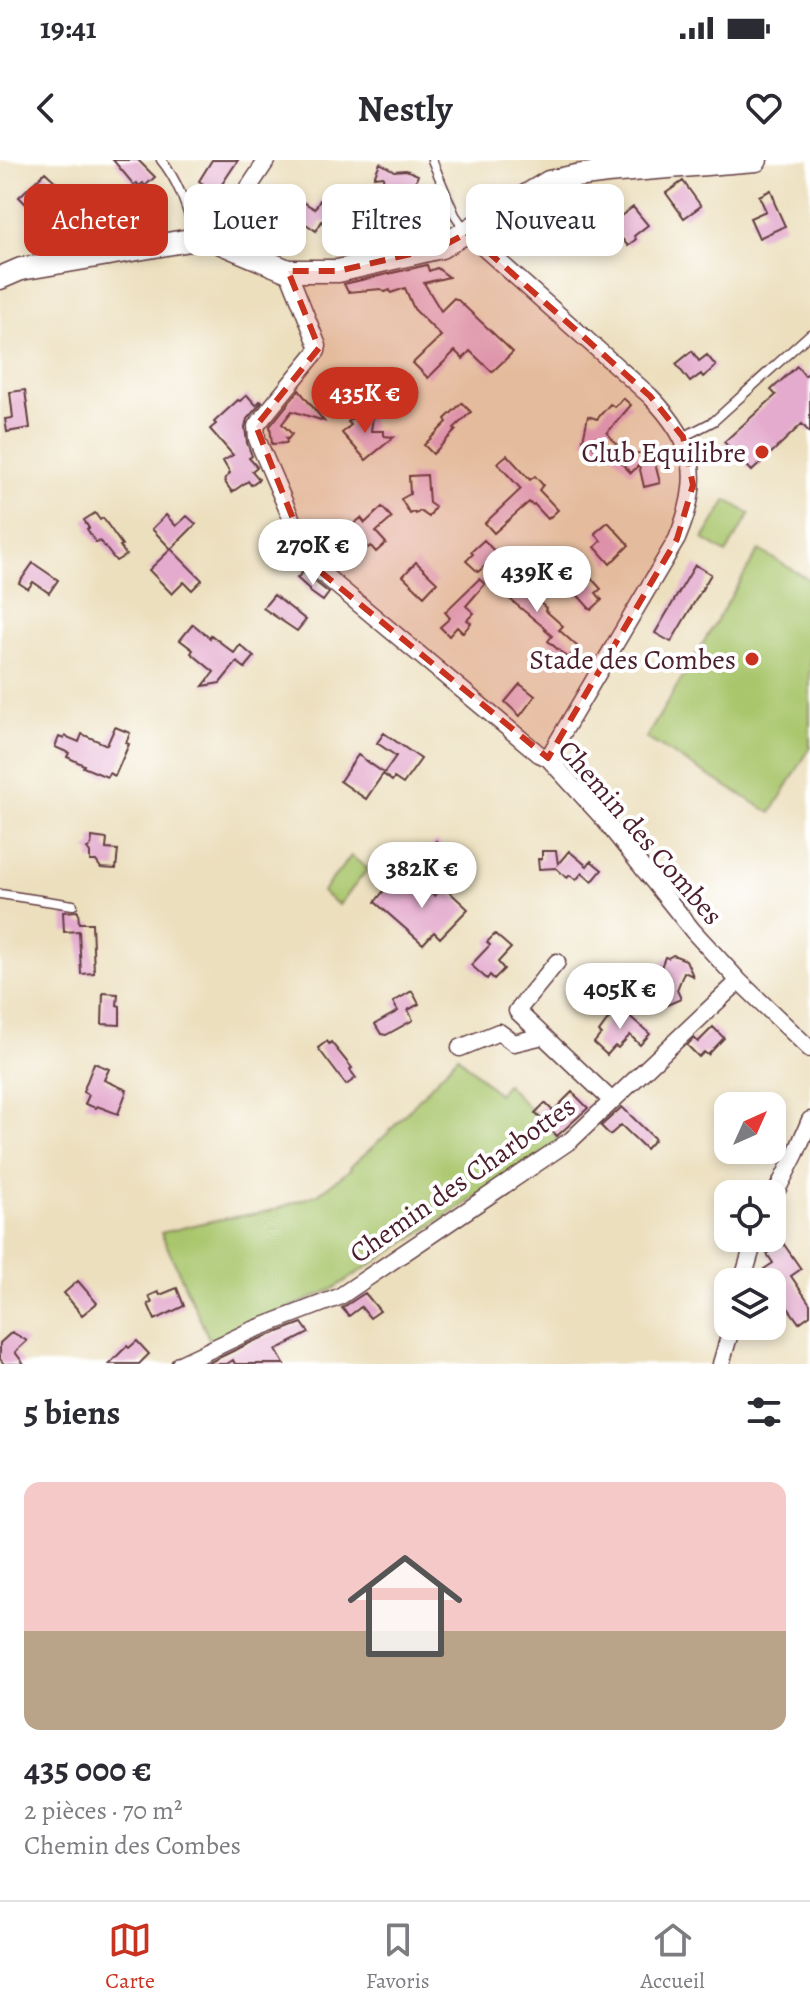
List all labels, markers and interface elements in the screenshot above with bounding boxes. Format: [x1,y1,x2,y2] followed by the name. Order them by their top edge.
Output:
[40,8,97,48] text: 19:41
[358,84,452,133] text: Nestly
[24,86,68,130] icon: back
[742,86,786,130] icon: heart
[24,184,168,256] chip: Acheter
[184,184,306,256] chip: Louer
[322,184,450,256] chip: Filtres
[466,184,624,256] chip: Nouveau
[300,367,430,435] pin: 435K €
[329,375,401,410] text: 435K €
[581,434,746,472] place label: Club Equilibre
[753,443,771,461] marker: Club Equilibre
[248,519,378,587] pin: 270K €
[276,527,350,562] text: 270K €
[472,546,602,614] pin: 439K €
[501,554,573,589] text: 439K €
[529,641,736,679] place label: Stade des Combes
[743,650,761,668] marker: Stade des Combes
[549,732,731,933] street label: Chemin des Combes
[357,842,487,910] pin: 382K €
[386,850,458,885] text: 382K €
[555,963,685,1031] pin: 405K €
[584,971,656,1006] text: 405K €
[342,1087,583,1272] street label: Chemin des Charbottes
[714,1092,786,1164] north arrow
[714,1092,786,1340] map controls
[714,1180,786,1252] button: locate
[714,1268,786,1340] button: layers
[24,1389,121,1436] text: 5 biens
[742,1390,786,1434] icon: filters
[333,1534,477,1678] icon: home
[24,1746,152,1793] text: 435 000 €
[24,1793,183,1828] text: 2 pièces · 70 m²
[24,1828,241,1863] text: Chemin des Combes
[105,1918,155,1996] tab: Carte
[366,1918,430,1996] tab: Favoris
[640,1918,705,1996] tab: Accueil

